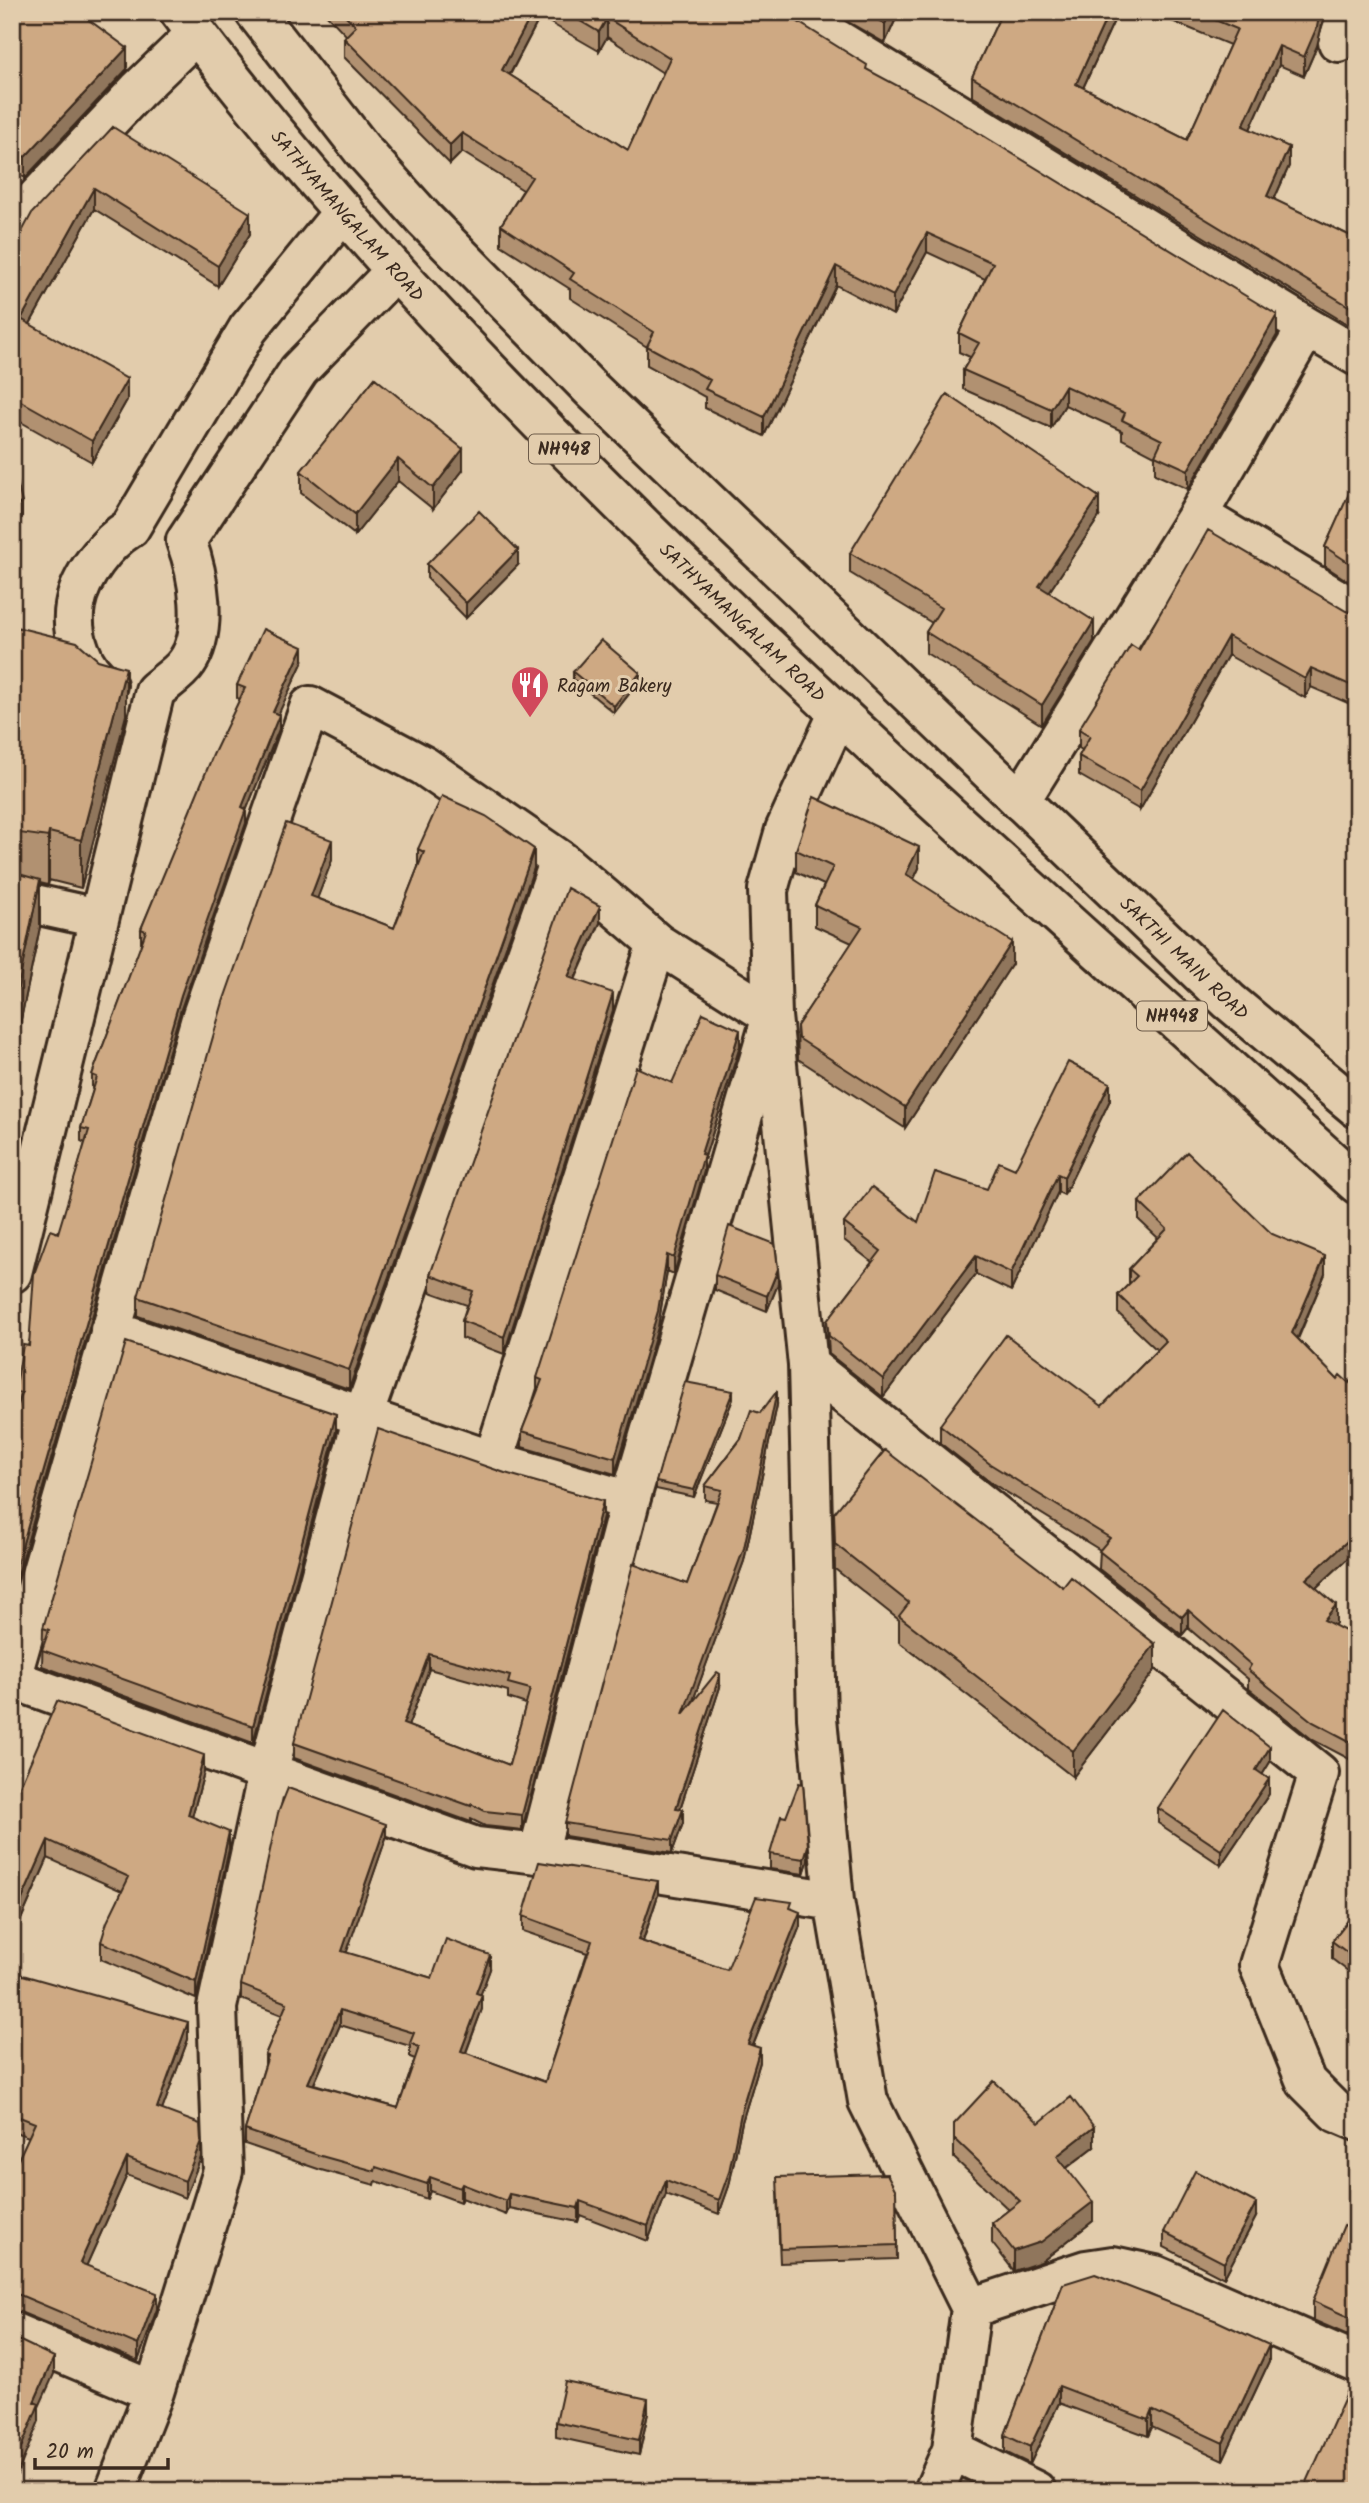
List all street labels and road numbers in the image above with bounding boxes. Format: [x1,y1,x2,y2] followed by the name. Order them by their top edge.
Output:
[262,124,431,310] street label: SATHYAMANGALAM ROAD
[529,434,599,463] road number: NH948
[651,536,832,711] street label: SATHYAMANGALAM ROAD
[1112,890,1255,1029] street label: SAKTHI MAIN ROAD
[1137,1001,1207,1030] road number: NH948

